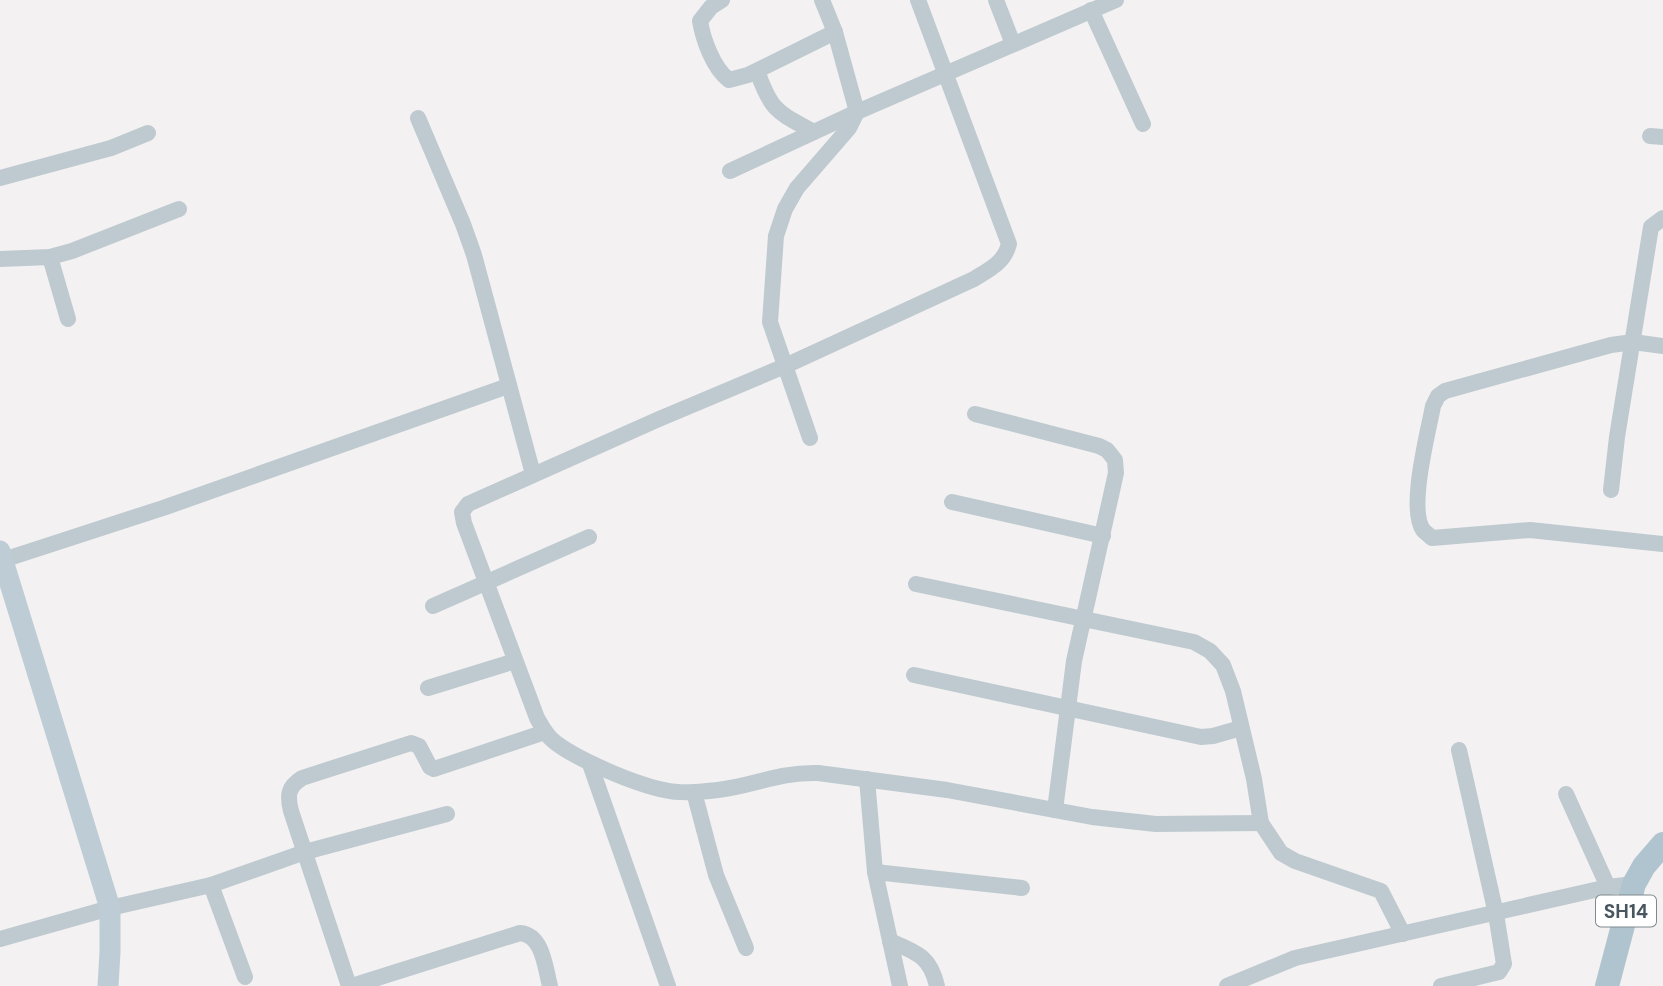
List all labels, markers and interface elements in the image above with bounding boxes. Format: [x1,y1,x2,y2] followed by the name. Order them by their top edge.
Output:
[1596,896,1656,926] road number: SH14

